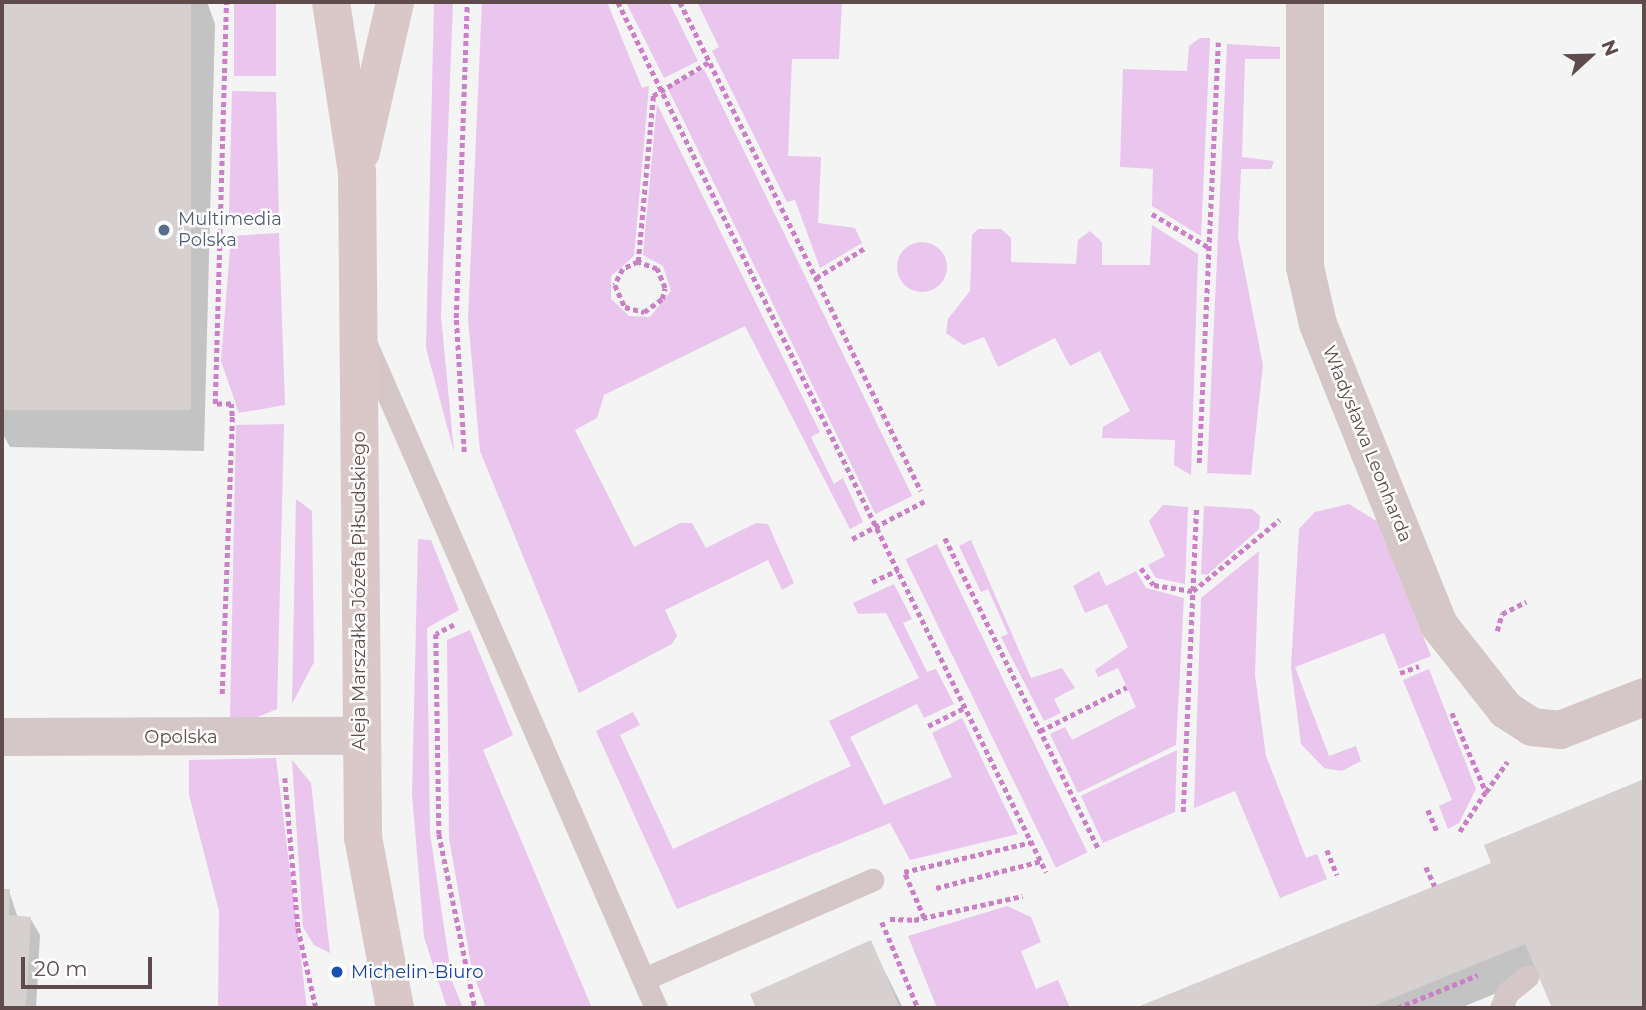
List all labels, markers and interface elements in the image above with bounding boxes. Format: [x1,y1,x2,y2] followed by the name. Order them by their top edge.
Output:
[1555,21,1625,91] north arrow
[1596,37,1623,59] text: N
[178,209,282,252] place label: Multimedia Polska
[156,222,172,238] marker: Multimedia Polska
[1318,343,1416,545] street label: Władysława Leonharda
[348,431,370,751] street label: Aleja Marszałka Józefa Piłsudskiego
[144,726,218,748] street label: Opolska
[24,944,156,988] scale bar
[34,956,88,981] text: 20 m
[351,961,484,983] place label: Michelin-Biuro
[329,964,345,980] marker: Michelin-Biuro

